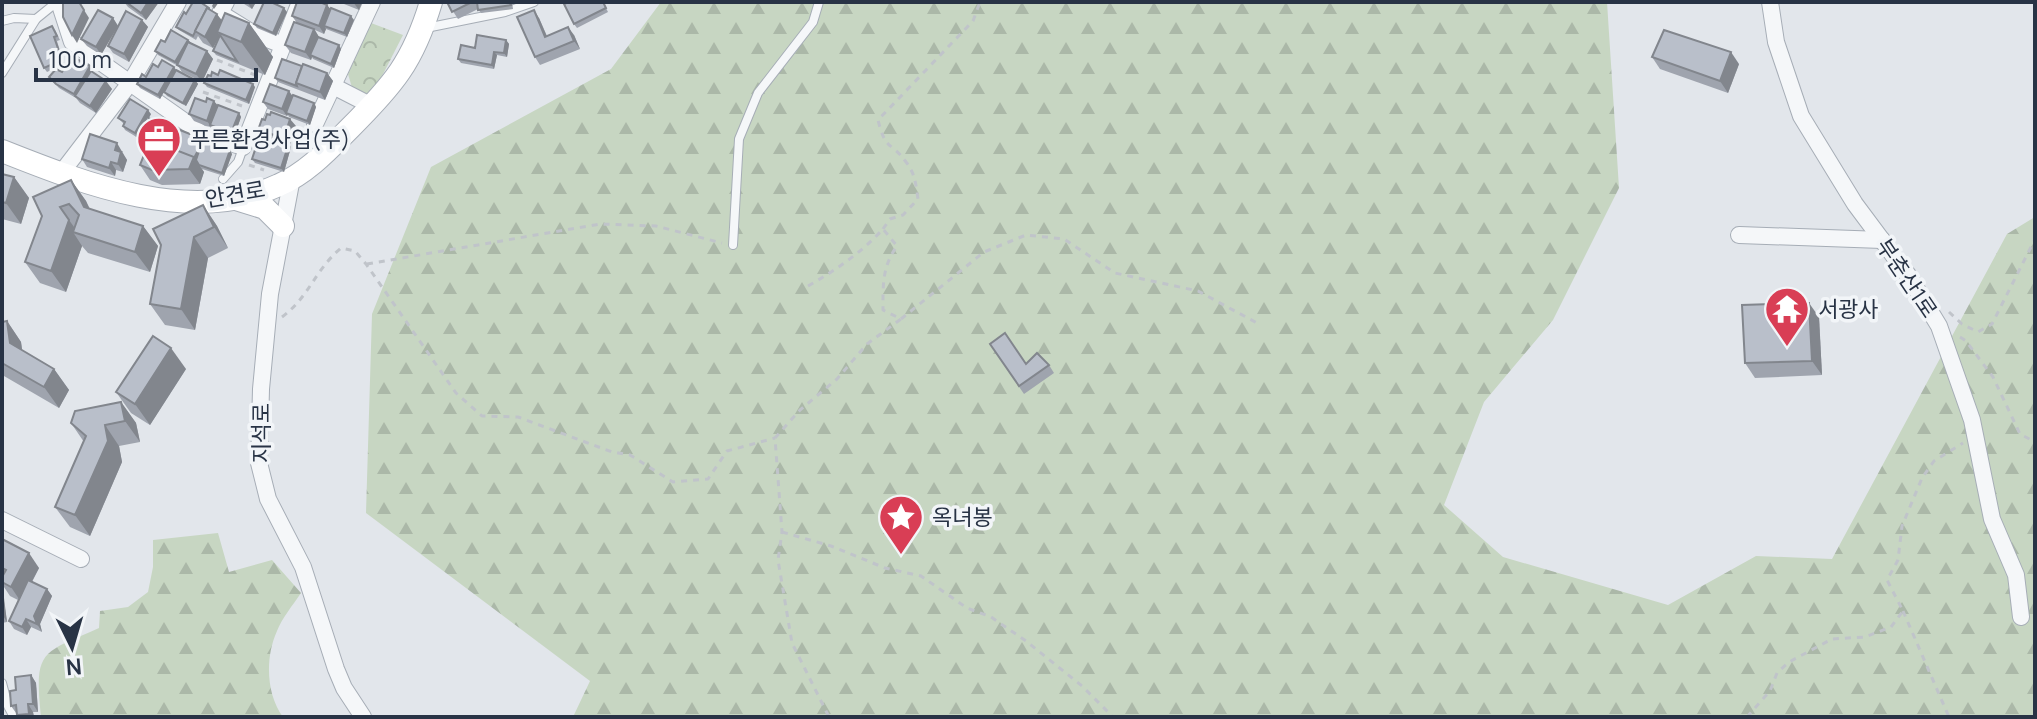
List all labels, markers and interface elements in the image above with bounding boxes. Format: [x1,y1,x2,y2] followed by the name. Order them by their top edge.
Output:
[36,32,256,82] scale bar
[48,42,112,75] text: 100 m
[135,115,183,178] office icon: 푸른환경사업(주)
[190,124,350,154] place label: 푸른환경사업(주)
[202,174,268,214] street label: 안견로
[1870,232,1944,324] street label: 부춘산1로
[1763,285,1811,348] temple icon: 서광사
[1818,294,1879,324] place label: 서광사
[246,403,276,463] street label: 지석로
[877,493,925,556] place icon: 옥녀봉
[932,502,993,532] place label: 옥녀봉
[32,607,112,687] north arrow
[65,651,83,683] text: N

